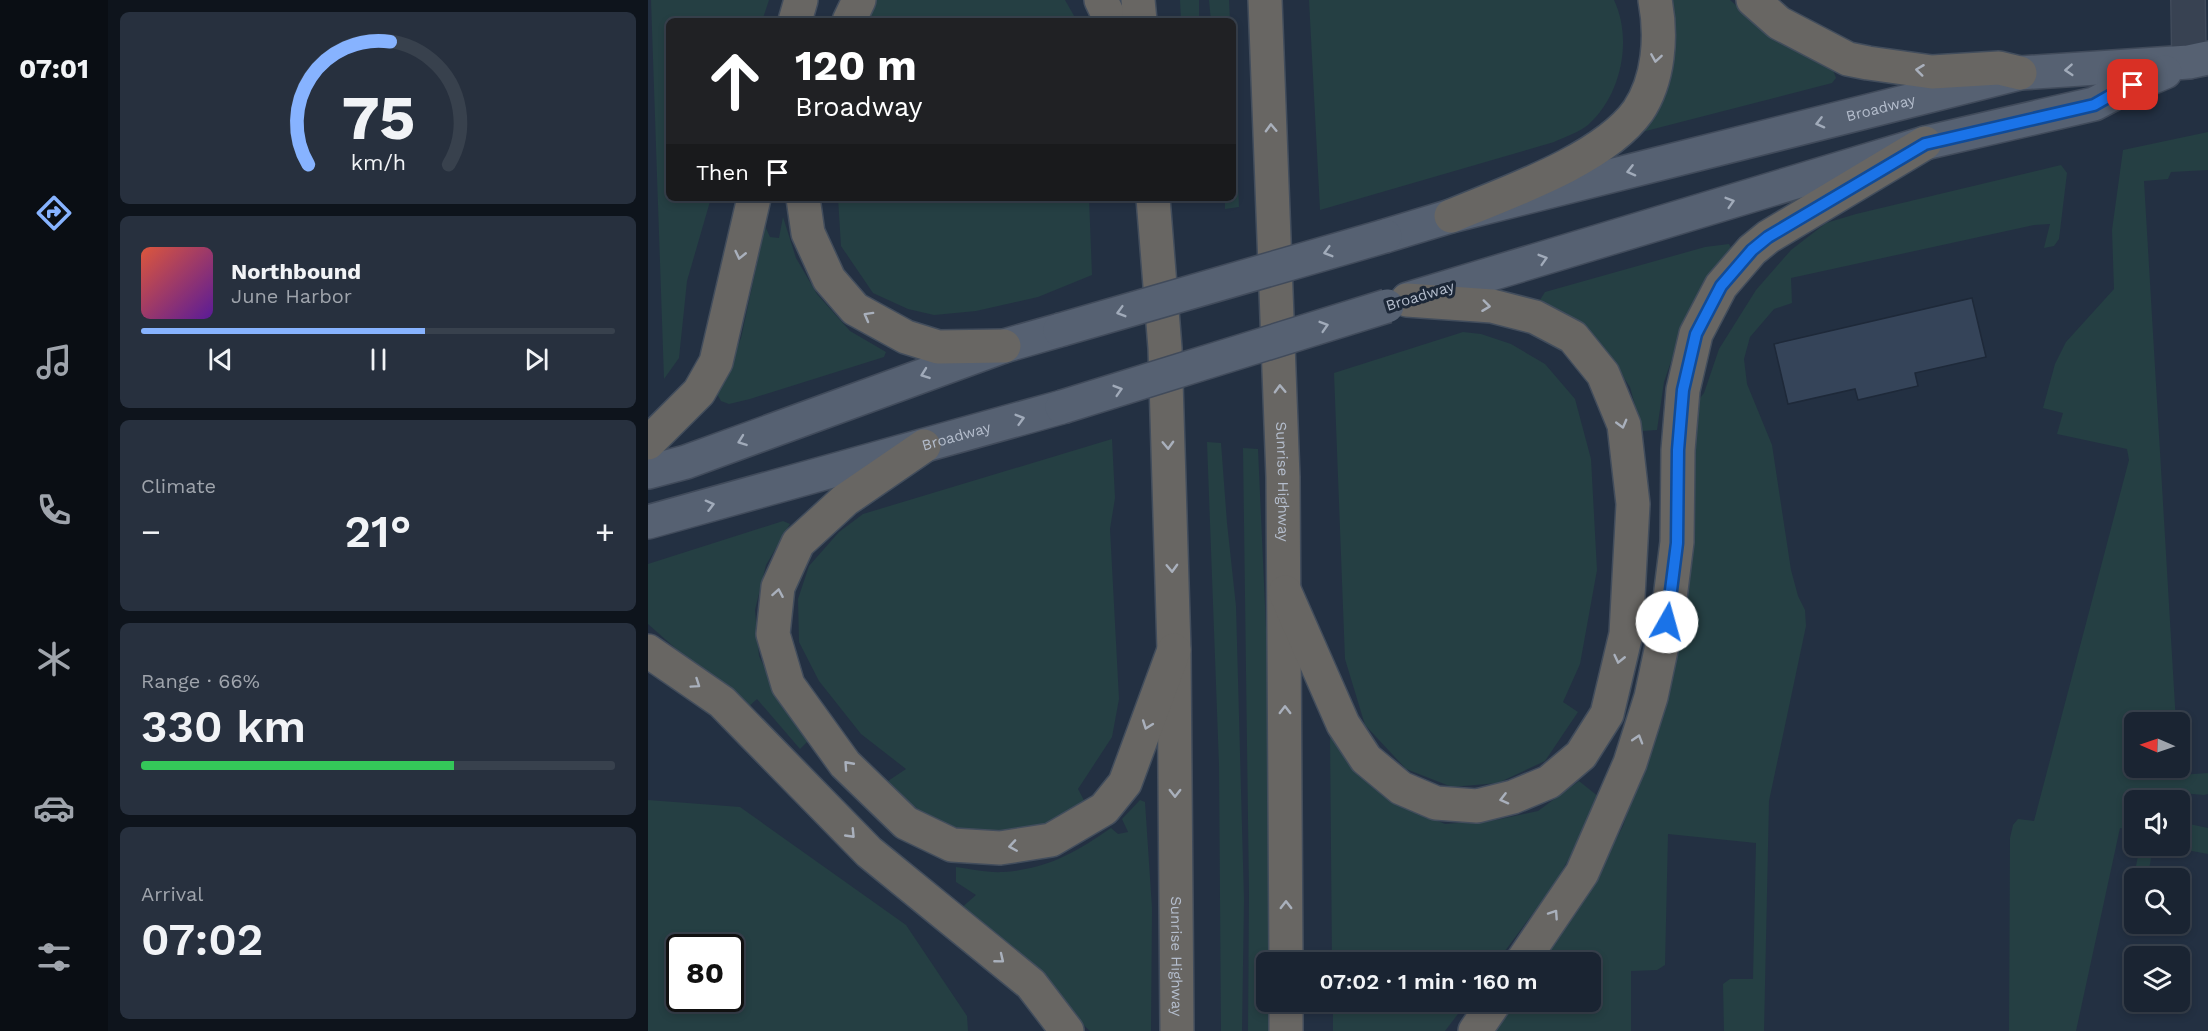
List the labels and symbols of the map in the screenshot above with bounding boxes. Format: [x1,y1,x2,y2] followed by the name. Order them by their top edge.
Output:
[1650,53,1662,63] one-way arrow
[2107,59,2158,110] pin
[2065,63,2074,76] one-way arrow
[1915,65,1925,77] one-way arrow
[1844,91,1917,125] street label: Broadway
[1816,116,1826,128] one-way arrow
[1264,124,1277,133] one-way arrow
[1627,163,1637,176] one-way arrow
[1724,197,1735,209] one-way arrow
[1323,245,1334,257] one-way arrow
[735,250,748,260] one-way arrow
[1537,254,1548,266] one-way arrow
[1384,277,1457,315] street label: Broadway
[1482,299,1491,312] one-way arrow
[1116,305,1127,317] one-way arrow
[864,312,874,323] one-way arrow
[1318,321,1329,333] one-way arrow
[920,367,931,380] one-way arrow
[1274,384,1286,393] one-way arrow
[1112,385,1123,397] one-way arrow
[1014,414,1025,426] one-way arrow
[920,418,993,455] street label: Broadway
[1615,419,1628,429] one-way arrow
[1272,421,1292,542] street label: Sunrise Highway
[737,434,748,447] one-way arrow
[1161,441,1174,450] one-way arrow
[705,500,715,512] one-way arrow
[1165,564,1178,573] one-way arrow
[771,588,784,598] one-way arrow
[1635,590,1699,654] position arrow
[1614,654,1627,664] one-way arrow
[690,677,701,688] one-way arrow
[1279,705,1291,714] one-way arrow
[2124,712,2190,778] north arrow
[1141,719,1154,730] one-way arrow
[1631,734,1643,745] one-way arrow
[844,761,855,772] one-way arrow
[1169,788,1181,797] one-way arrow
[1499,792,1509,805] one-way arrow
[844,826,855,837] one-way arrow
[1009,839,1019,852] one-way arrow
[1167,896,1186,1017] street label: Sunrise Highway
[1280,900,1292,909] one-way arrow
[1547,910,1558,921] one-way arrow
[666,934,744,1012] speed limit sign: 80
[993,952,1004,963] one-way arrow

